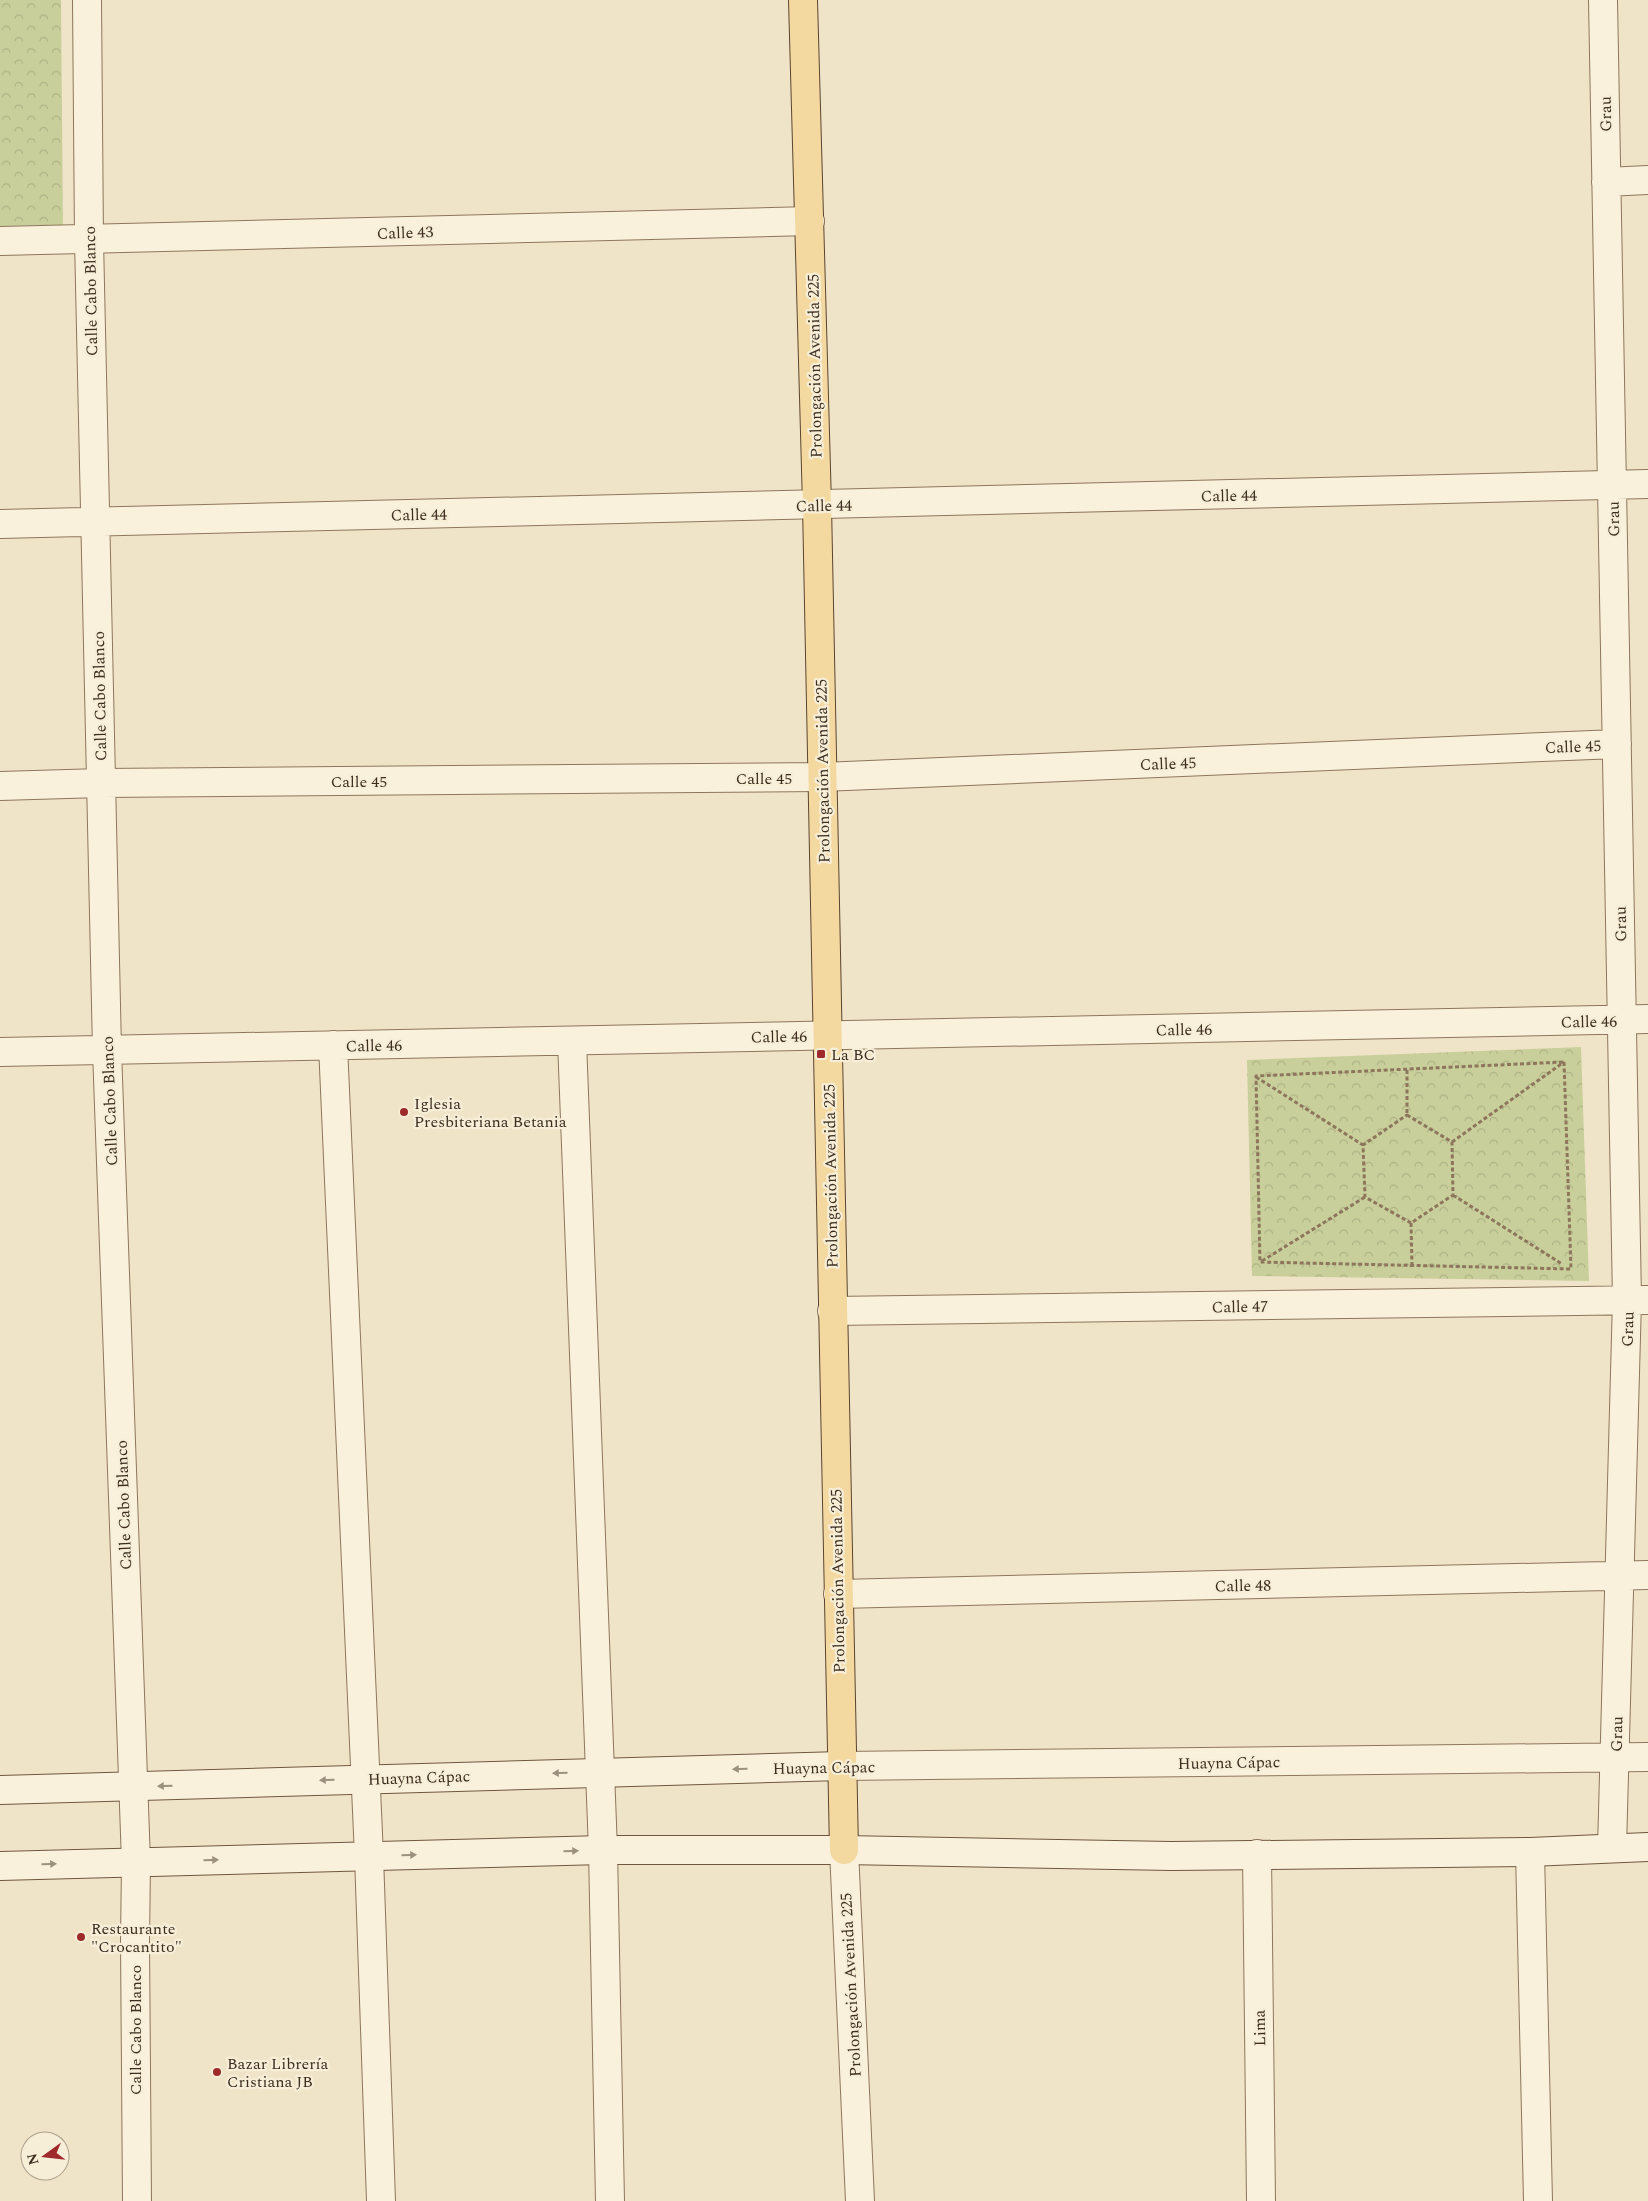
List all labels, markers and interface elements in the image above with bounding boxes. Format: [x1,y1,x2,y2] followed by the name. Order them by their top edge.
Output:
[1594,96,1618,132] street label: Grau
[376,220,434,246] street label: Calle 43
[78,226,104,356] street label: Calle Cabo Blanco
[801,274,829,458] street label: Prolongación Avenida 225
[1201,484,1257,508] street label: Calle 44
[796,494,852,518] street label: Calle 44
[1602,501,1626,537] street label: Grau
[391,503,447,527] street label: Calle 44
[87,631,113,761] street label: Calle Cabo Blanco
[809,679,837,863] street label: Prolongación Avenida 225
[1544,734,1602,760] street label: Calle 45
[1139,751,1197,777] street label: Calle 45
[736,767,792,791] street label: Calle 45
[331,770,387,794] street label: Calle 45
[1609,906,1633,942] street label: Grau
[1561,1010,1617,1034] street label: Calle 46
[1156,1018,1212,1042] street label: Calle 46
[751,1025,807,1049] street label: Calle 46
[346,1034,402,1058] street label: Calle 46
[96,1036,124,1166] street label: Calle Cabo Blanco
[831,1043,875,1067] place label: La BC
[815,1048,827,1060] marker: La BC
[817,1084,845,1268] street label: Prolongación Avenida 225
[414,1092,567,1134] place label: Iglesia Presbiteriana Betania
[398,1106,410,1118] marker: Iglesia Presbiteriana Betania
[1212,1295,1268,1319] street label: Calle 47
[1615,1311,1641,1347] street label: Grau
[110,1440,138,1570] street label: Calle Cabo Blanco
[824,1489,852,1673] street label: Prolongación Avenida 225
[1215,1574,1271,1598] street label: Calle 48
[1605,1716,1629,1752] street label: Grau
[1178,1750,1280,1776] street label: Huayna Cápac
[773,1755,875,1781] street label: Huayna Cápac
[367,1764,471,1792] street label: Huayna Cápac
[731,1765,747,1773] one-way arrow
[551,1770,567,1778] one-way arrow
[319,1776,335,1784] one-way arrow
[157,1782,173,1790] one-way arrow
[563,1847,579,1855] one-way arrow
[401,1851,417,1859] one-way arrow
[203,1856,219,1864] one-way arrow
[41,1860,57,1868] one-way arrow
[834,1892,868,2078] street label: Prolongación Avenida 225
[91,1917,182,1959] place label: Restaurante "Crocantito"
[75,1931,87,1943] marker: Restaurante "Crocantito"
[124,1965,148,2095] street label: Calle Cabo Blanco
[1248,2009,1272,2047] street label: Lima
[227,2052,329,2094] place label: Bazar Librería Cristiana JB
[211,2066,223,2078] marker: Bazar Librería Cristiana JB
[20,2131,70,2181] north arrow
[21,2151,45,2167] text: N

